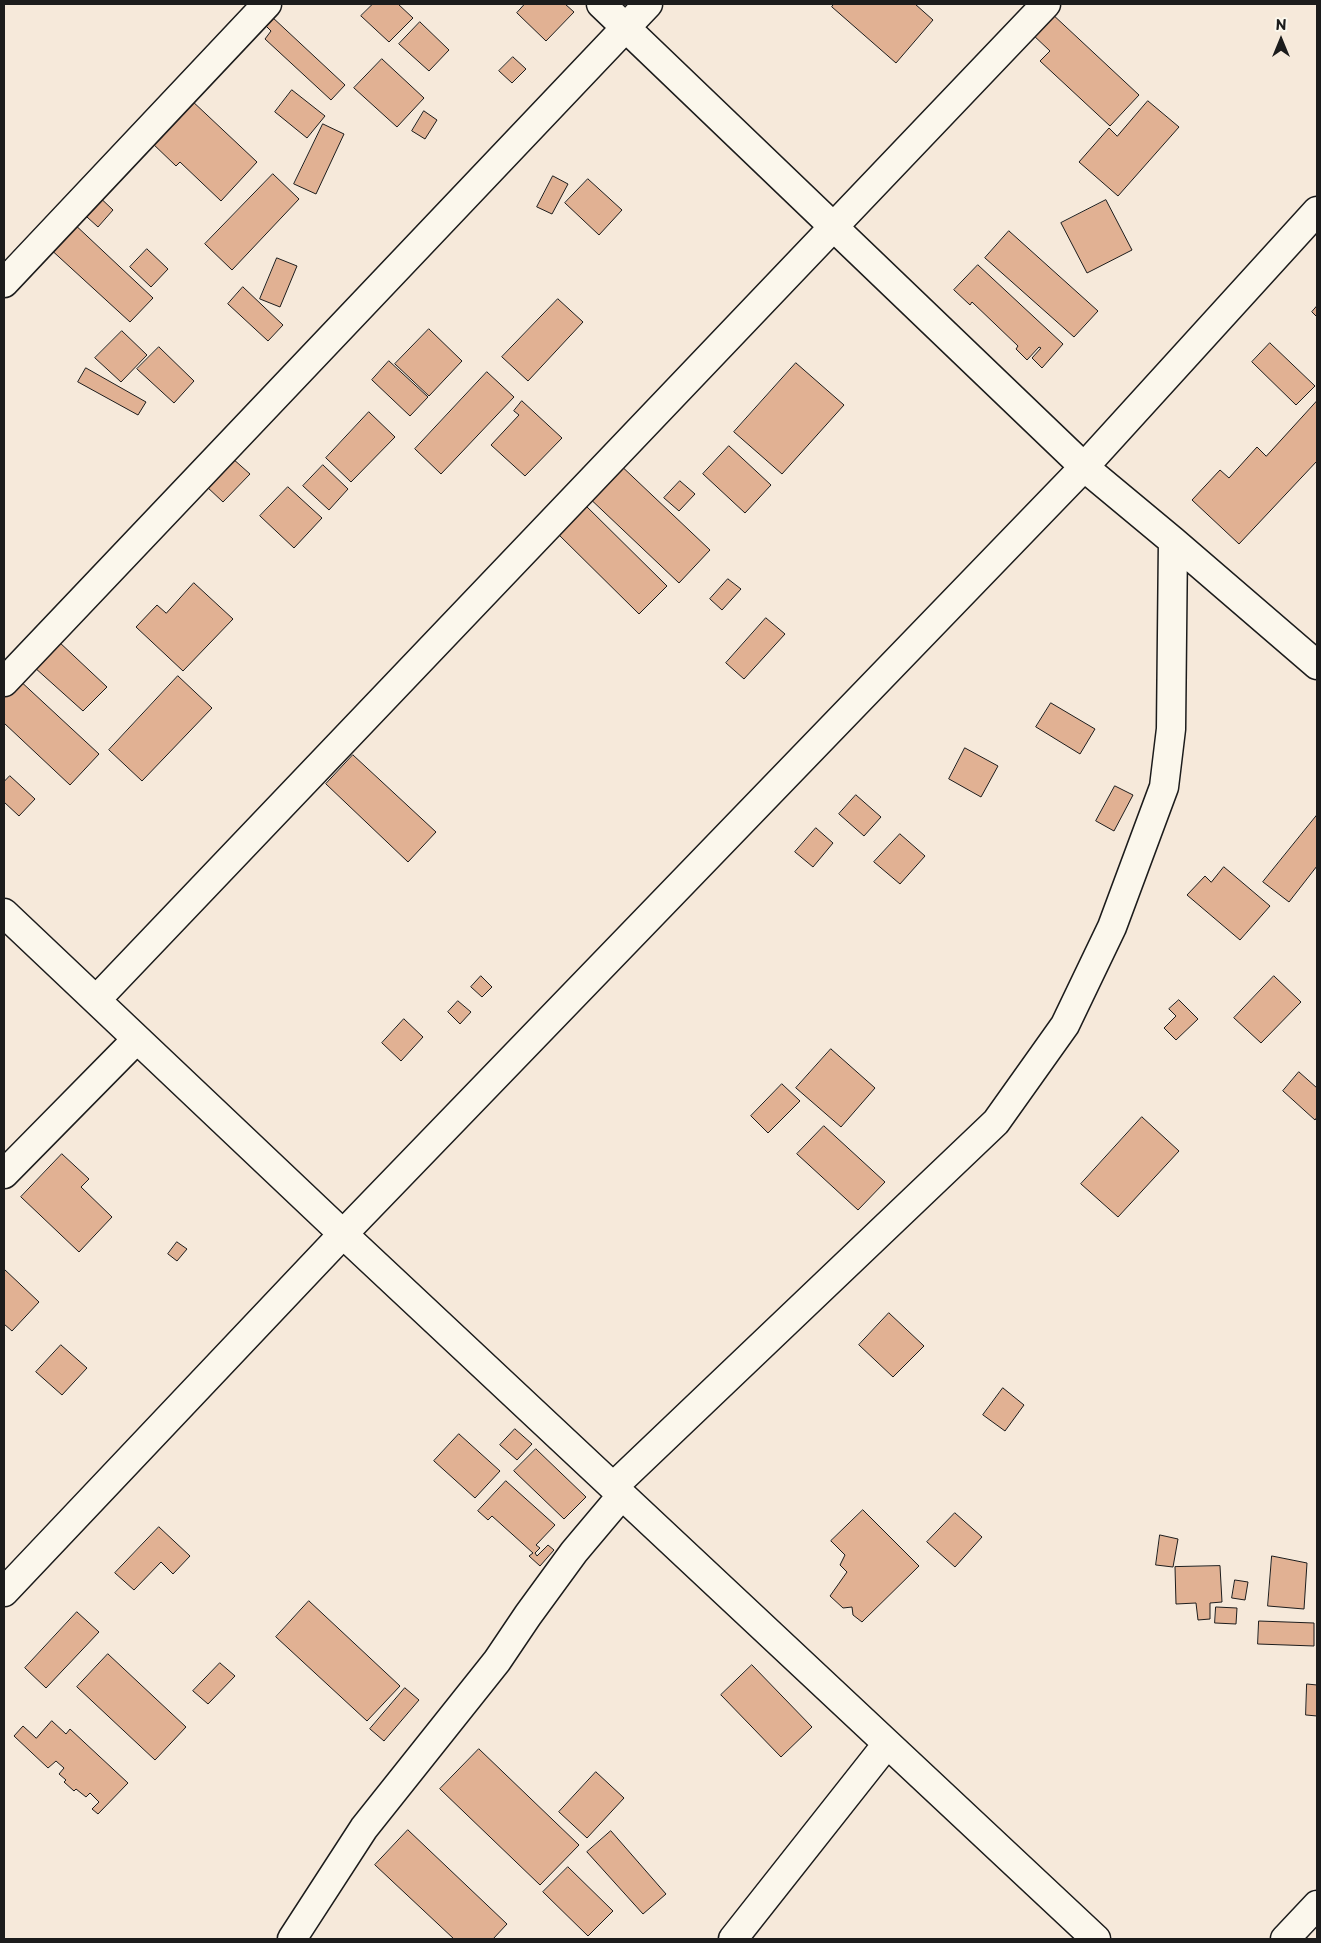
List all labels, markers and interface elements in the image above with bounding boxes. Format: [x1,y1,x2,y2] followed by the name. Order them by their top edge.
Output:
[1275,14,1287,35] text: N
[1256,15,1306,65] north arrow

